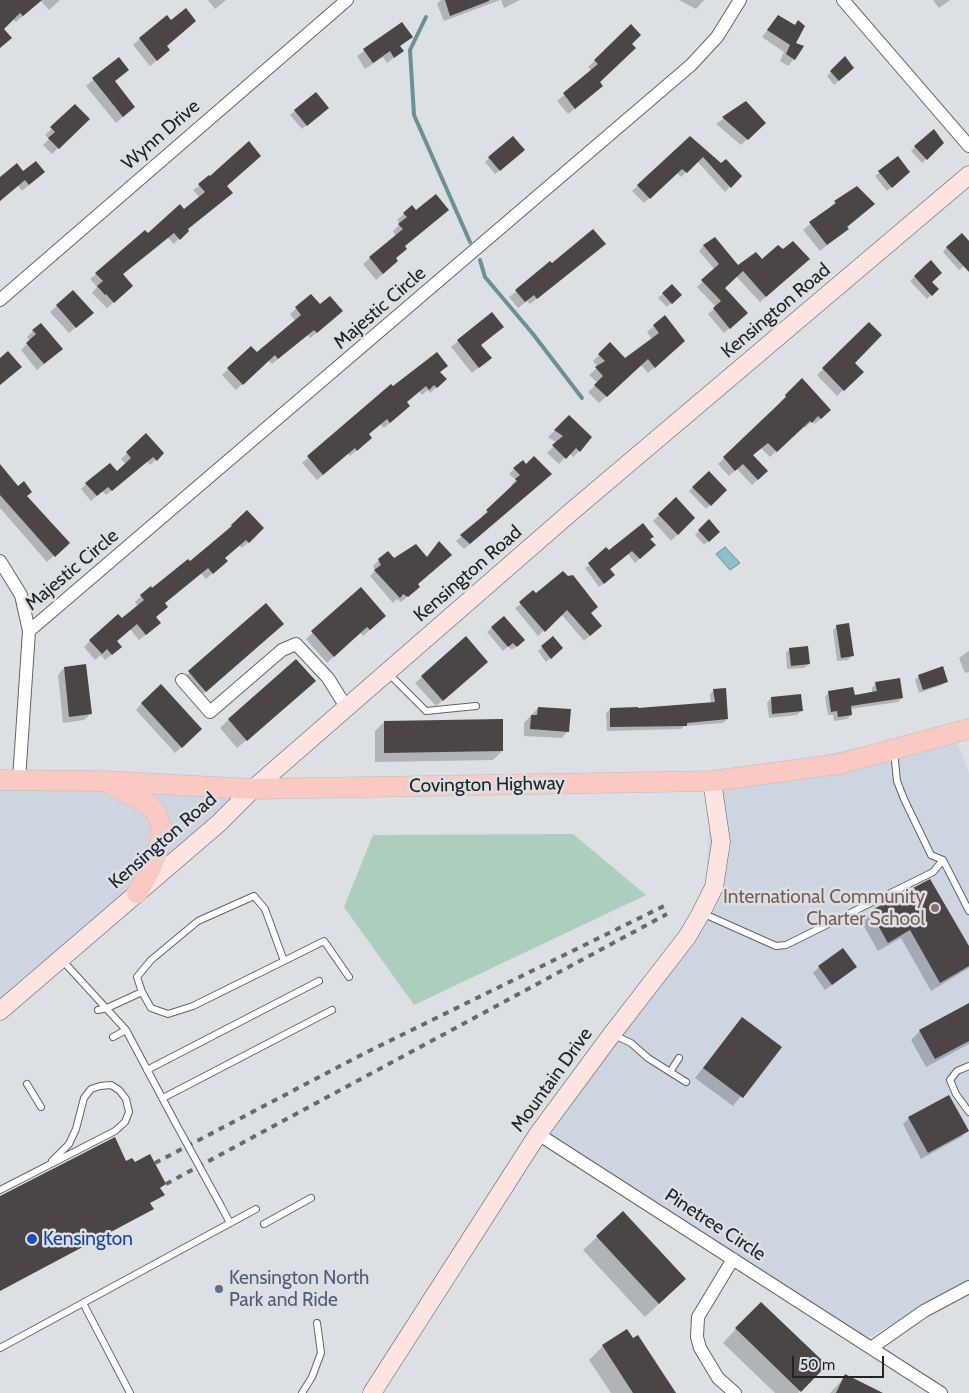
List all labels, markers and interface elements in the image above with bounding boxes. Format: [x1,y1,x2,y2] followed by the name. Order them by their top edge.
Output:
[117,95,205,175] street label: Wynn Drive
[717,259,835,363] street label: Kensington Road
[329,262,431,354] street label: Majestic Circle
[409,521,527,627] street label: Kensington Road
[21,525,123,615] street label: Majestic Circle
[409,772,565,798] street label: Covington Highway
[104,788,222,894] street label: Kensington Road
[723,886,925,930] place label: International Community Charter School
[929,902,941,914] marker: International Community Charter School
[507,1023,597,1137] street label: Mountain Drive
[660,1184,770,1266] street label: Pinetree Circle
[43,1228,133,1250] place label: Kensington
[25,1232,39,1246] marker: Kensington
[229,1267,369,1311] place label: Kensington North Park and Ride
[213,1283,225,1295] marker: Kensington North Park and Ride
[794,1346,886,1378] scale bar
[800,1356,835,1374] text: 50 m

